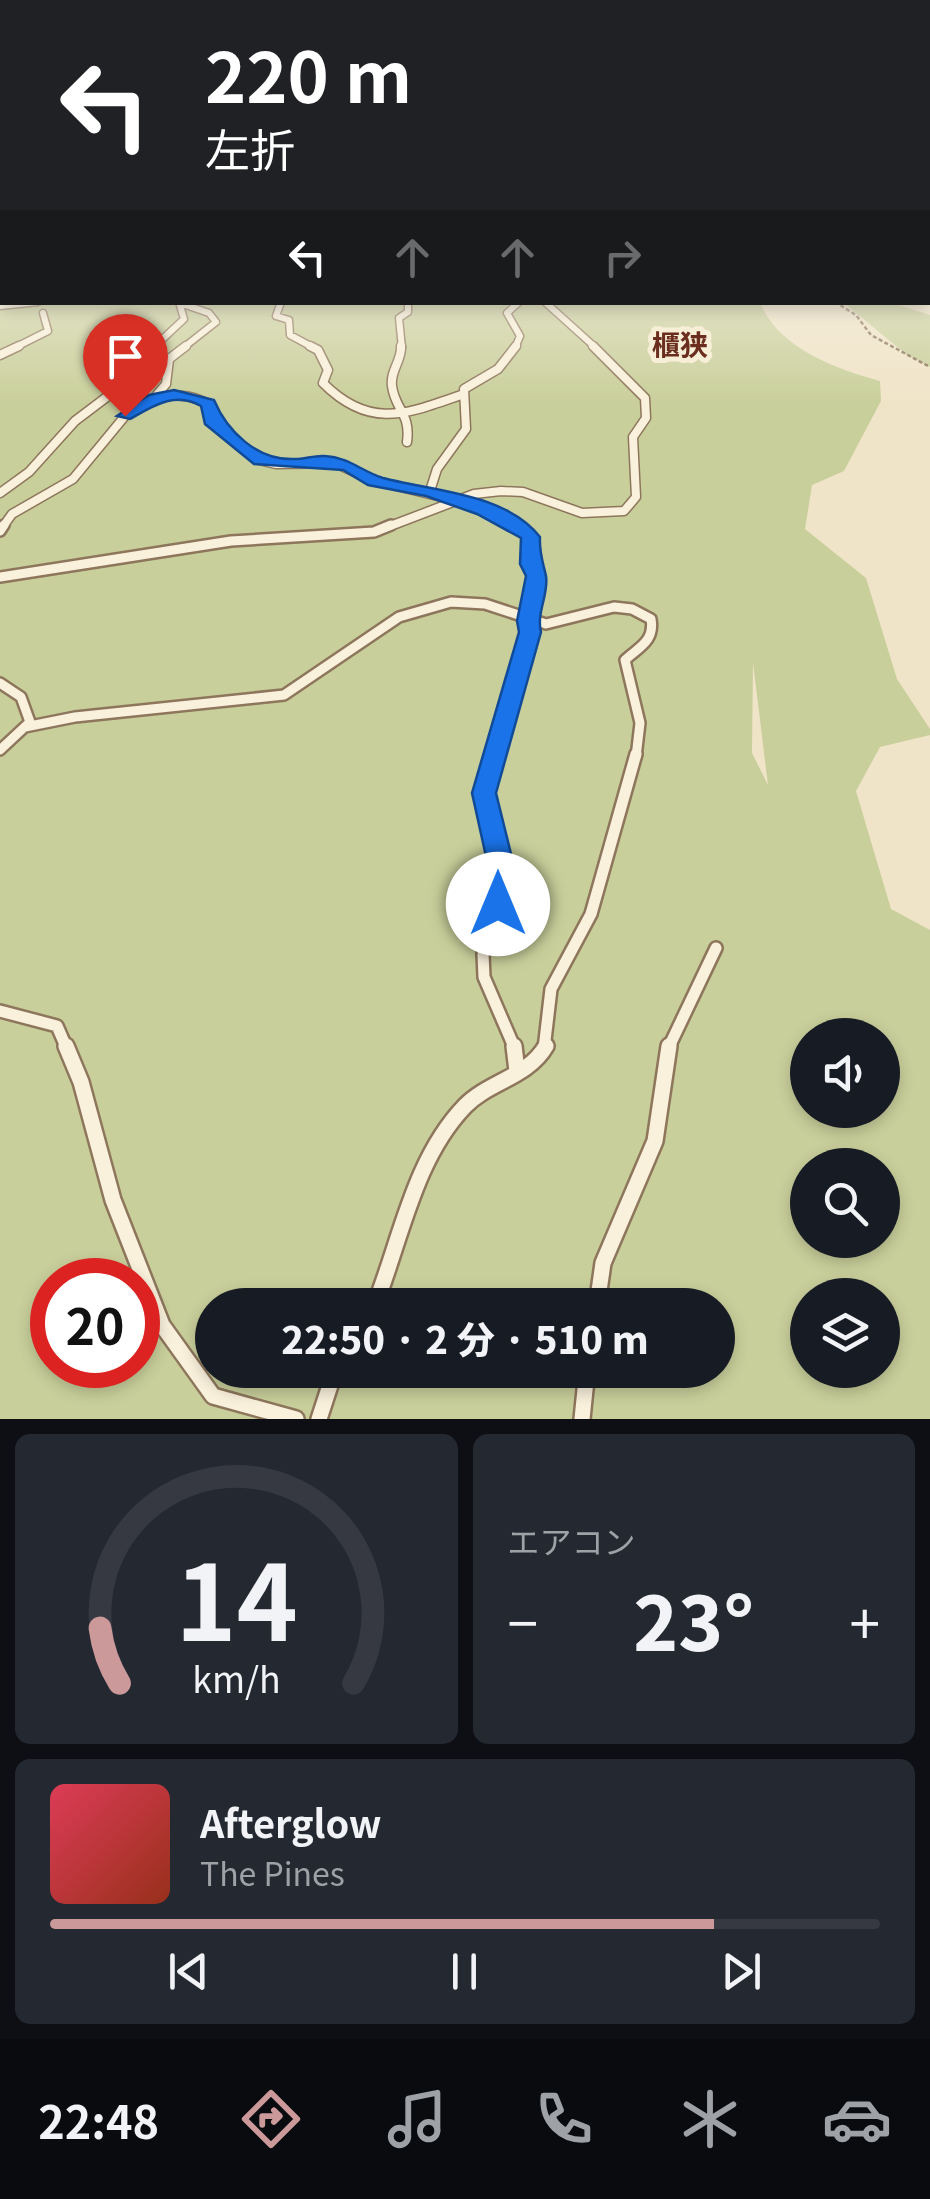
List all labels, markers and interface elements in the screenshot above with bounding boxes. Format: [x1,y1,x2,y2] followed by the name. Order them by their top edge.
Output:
[205,22,412,123] text: 220 m
[40,40,170,170] icon: left
[205,115,295,180] text: 左折
[280,230,335,285] icon: left
[385,230,440,285] icon: ahead
[490,230,545,285] icon: ahead
[595,230,650,285] icon: right
[83,314,168,417] pin
[652,323,708,363] district label: 櫃狭
[98,329,153,384] icon: arrive
[446,852,550,956] position arrow
[790,1018,900,1388] map controls
[790,1018,900,1128] button: sound
[790,1148,900,1258] button: search
[30,1258,160,1388] speed limit sign: 20
[790,1278,900,1388] button: layers
[281,1310,649,1365] text: 22:50 · 2 分 · 510 m
[508,1517,636,1563] text: エアコン
[175,1520,298,1671] text: 14
[633,1564,754,1673] text: 23°
[508,1580,538,1660] text: −
[849,1580,880,1660] text: +
[192,1652,281,1703] text: km/h
[200,1794,382,1849] text: Afterglow
[200,1849,345,1895] text: The Pines
[161,1944,216,1999] icon: previous
[437,1944,492,1999] icon: pause
[714,1944,769,1999] icon: next
[236,2084,306,2154] icon: directions
[382,2084,452,2154] icon: music
[529,2084,599,2154] icon: phone
[675,2084,745,2154] icon: climate
[822,2084,892,2154] icon: car
[38,2087,159,2152] text: 22:48

